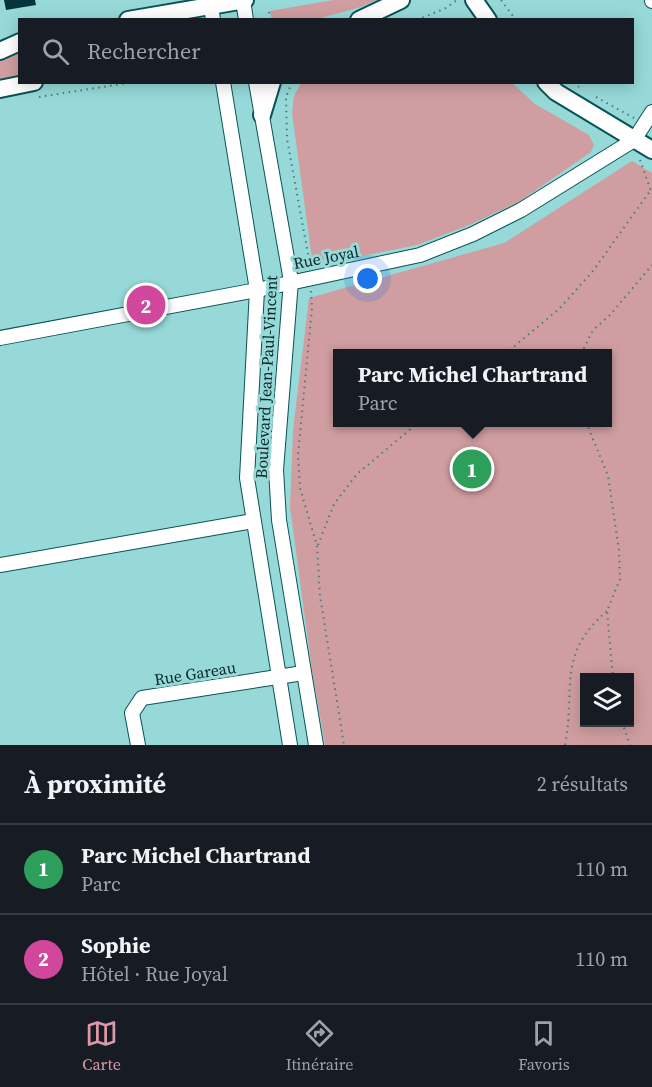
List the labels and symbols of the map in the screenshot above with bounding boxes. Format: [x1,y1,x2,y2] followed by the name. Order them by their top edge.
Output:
[291,240,361,274] street label: Rue Joyal
[353,264,382,293] your location
[250,274,282,479] street label: Boulevard Jean-Paul-Vincent
[126,282,166,328] pin: 2
[452,446,492,492] pin: 1
[153,656,237,690] street label: Rue Gareau

